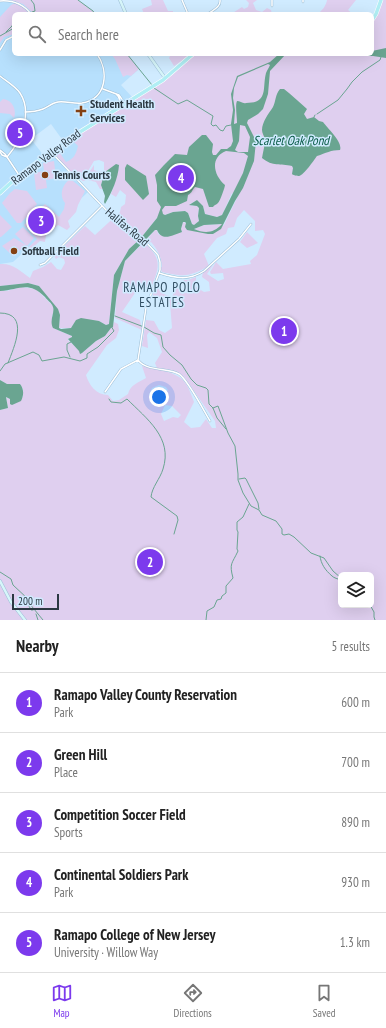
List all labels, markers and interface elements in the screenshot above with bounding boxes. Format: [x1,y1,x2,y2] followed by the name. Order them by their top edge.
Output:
[12,12,374,56] search box
[26,23,48,45] icon: search
[58,25,119,44] text: Search here
[90,96,154,125] place label: Student Health Services
[75,105,87,117] marker: Student Health Services
[7,118,33,148] pin: 5
[8,126,83,188] street label: Ramapo Valley Road
[253,132,331,149] water label: Scarlet Oak Pond
[168,163,194,193] pin: 4
[53,167,110,182] place label: Tennis Courts
[40,170,50,180] marker: Tennis Courts
[103,204,152,249] street label: Halifax Road
[28,206,54,236] pin: 3
[22,243,79,258] place label: Softball Field
[9,246,19,256] marker: Softball Field
[123,279,201,311] district label: RAMAPO POLO ESTATES
[271,316,297,346] pin: 1
[149,387,169,407] your location
[137,547,163,577] pin: 2
[338,572,374,608] map controls
[338,572,374,608] button: layers
[12,592,59,611] scale bar
[18,594,42,608] text: 200 m
[16,635,59,657] text: Nearby
[331,638,370,655] text: 5 results
[54,685,237,704] text: Ramapo Valley County Reservation
[26,694,32,711] text: 1
[341,694,370,711] text: 600 m
[54,704,73,721] text: Park
[54,745,107,764] text: Green Hill
[26,754,32,771] text: 2
[341,754,370,771] text: 700 m
[54,764,78,781] text: Place
[54,805,186,824] text: Competition Soccer Field
[26,814,32,831] text: 3
[341,814,370,831] text: 890 m
[54,824,83,841] text: Sports
[54,865,188,884] text: Continental Soldiers Park
[26,874,32,891] text: 4
[341,874,370,891] text: 930 m
[54,884,73,901] text: Park
[54,925,216,944] text: Ramapo College of New Jersey
[26,934,32,951] text: 5
[340,934,370,951] text: 1.3 km
[54,944,158,961] text: University · Willow Way
[51,982,73,1020] tab: Map
[174,982,212,1020] tab: Directions
[313,982,335,1020] tab: Saved

